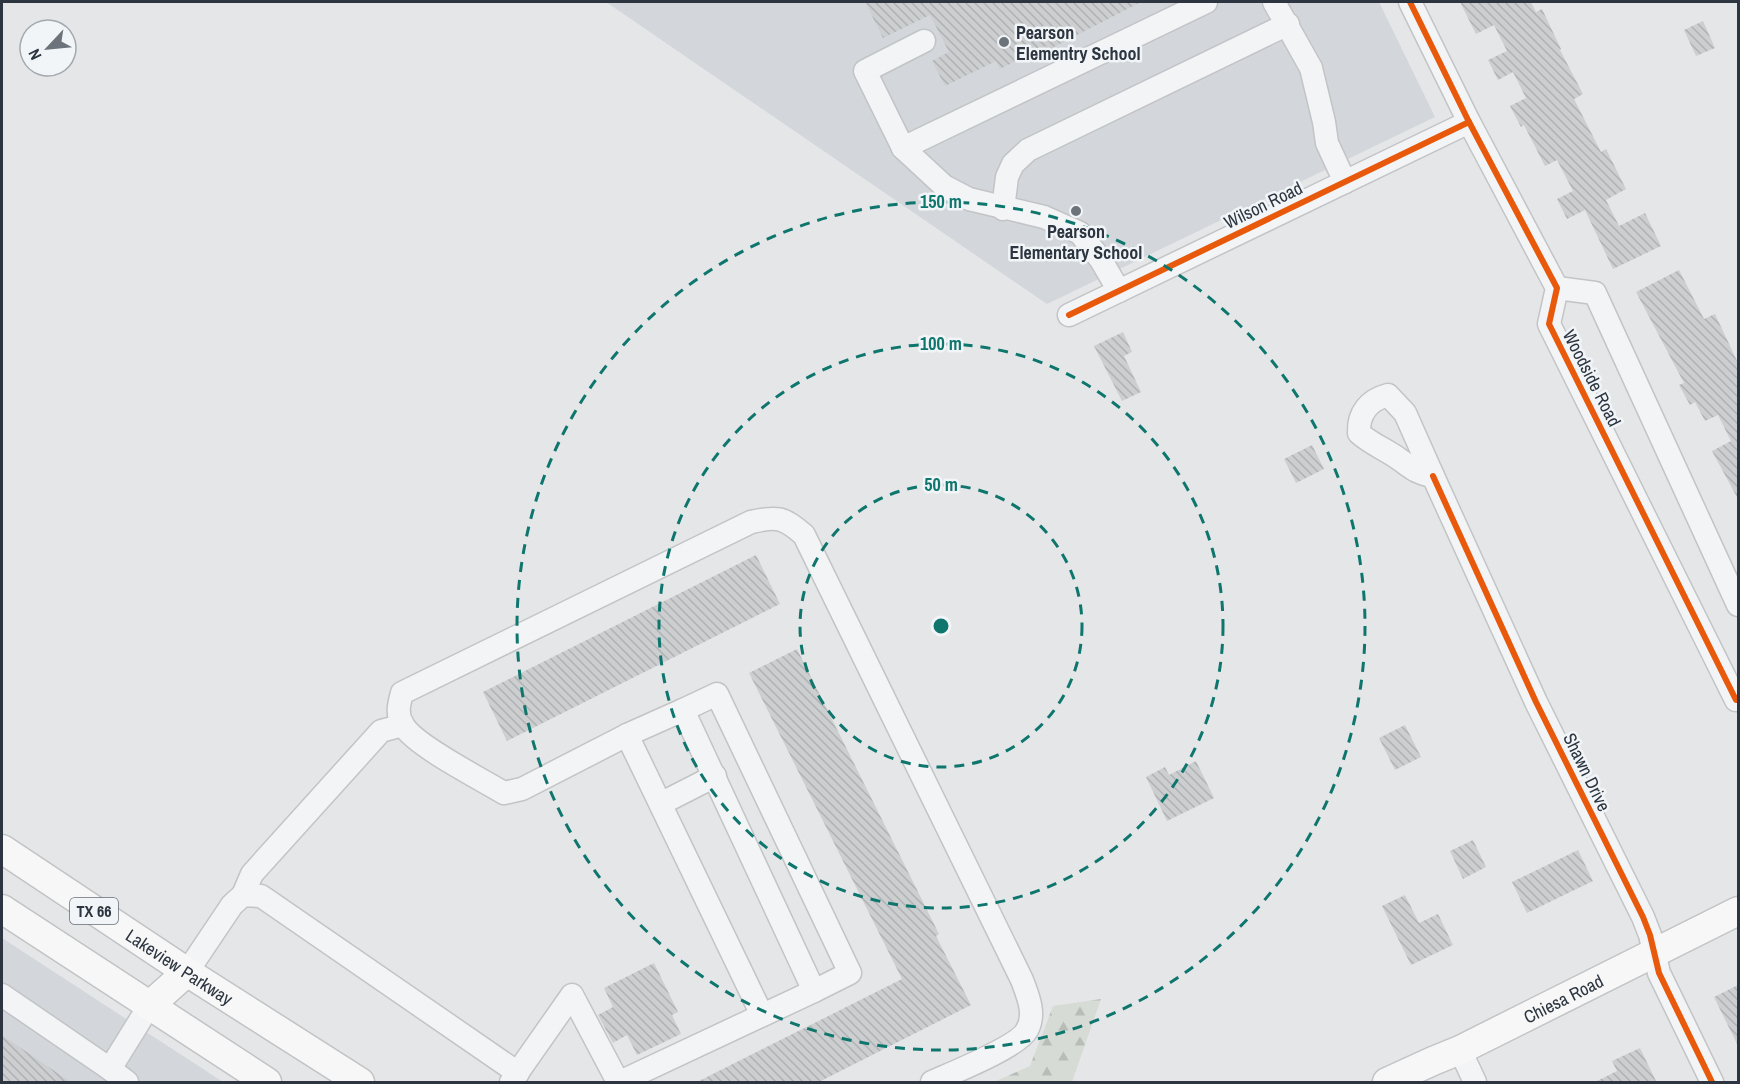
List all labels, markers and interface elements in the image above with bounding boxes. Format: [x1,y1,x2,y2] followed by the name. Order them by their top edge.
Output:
[18,18,78,78] north arrow
[1016,20,1141,66] place label: Pearson Elementry School
[997,35,1011,49] marker: Pearson Elementry School
[23,45,46,64] text: N
[1220,175,1306,235] street label: Wilson Road
[920,189,962,214] text: 150 m
[1069,204,1083,218] marker: Pearson Elementary School
[1010,219,1142,265] place label: Pearson Elementary School
[1557,325,1627,431] street label: Woodside Road
[920,331,962,356] text: 100 m
[924,472,958,497] text: 50 m
[931,616,951,636] centre of rings
[1557,729,1617,815] street label: Shawn Drive
[70,898,118,924] road number: TX 66
[121,922,238,1011] street label: Lakeview Parkway
[1519,968,1607,1029] street label: Chiesa Road

